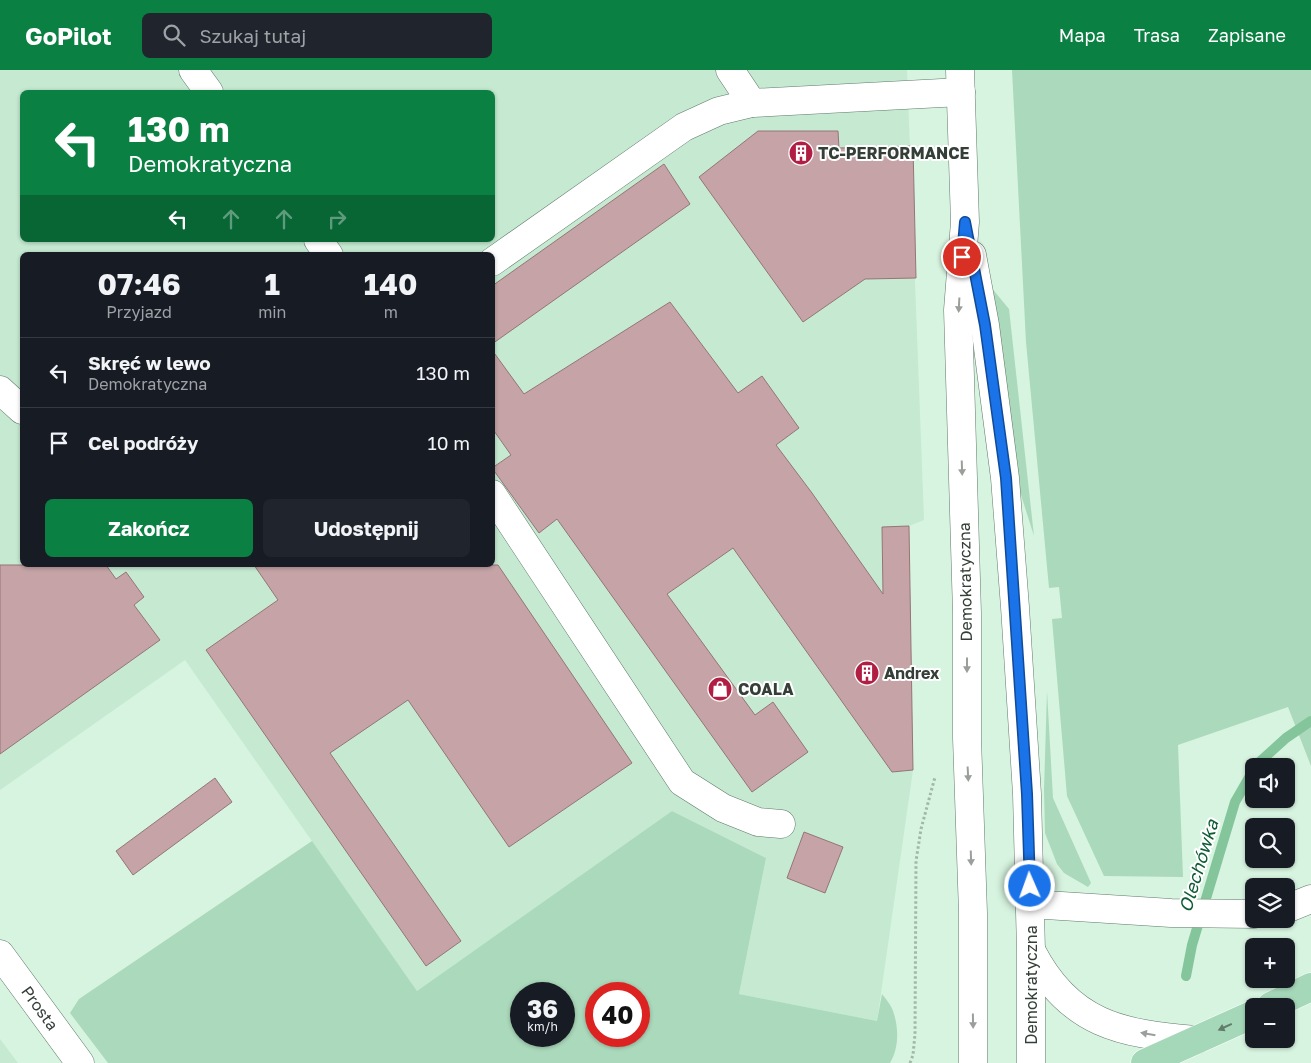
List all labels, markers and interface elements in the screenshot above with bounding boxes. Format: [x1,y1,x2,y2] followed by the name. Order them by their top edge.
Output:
[142,13,492,58] search box
[25,21,112,50] text: GoPilot
[160,21,188,49] icon: search
[200,24,306,47] text: Szukaj tutaj
[1059,24,1106,46] text: Mapa
[1134,24,1180,46] text: Trasa
[1208,24,1286,46] text: Zapisane
[128,108,230,150] text: 130 m
[45,110,110,175] icon: left
[788,140,814,166] building icon: TC-PERFORMANCE
[818,143,970,163] place label: TC-PERFORMANCE
[128,150,292,177] text: Demokratyczna
[164,205,192,233] icon: left
[217,205,245,233] icon: ahead
[270,205,298,233] icon: ahead
[323,205,351,233] icon: right
[941,236,983,278] pin
[948,243,976,271] icon: arrive
[97,266,181,302] text: 07:46
[265,266,280,302] text: 1
[364,266,418,302] text: 140
[954,298,962,314] one-way arrow
[106,302,172,322] text: Przyjazd
[258,302,286,322] text: min
[384,302,398,322] text: m
[88,351,211,374] text: Skręć w lewo
[45,359,73,387] icon: left
[416,361,470,384] text: 130 m
[88,374,207,394] text: Demokratyczna
[45,429,73,457] icon: arrive
[88,431,198,454] text: Cel podróży
[427,431,470,454] text: 10 m
[959,460,967,476] one-way arrow
[45,499,253,557] button: Zakończ
[263,499,470,557] button: Udostępnij
[954,522,976,642] street label: Demokratyczna
[963,657,971,673] one-way arrow
[854,660,880,686] building icon: Andrex
[884,663,940,683] place label: Andrex
[707,676,733,702] shop icon: COALA
[738,679,794,699] place label: COALA
[1245,758,1295,1048] map controls
[1245,758,1295,808] button: sound
[965,766,973,782] one-way arrow
[1174,816,1223,915] water label: Olechówka
[1245,818,1295,868] button: search
[968,851,976,867] one-way arrow
[1003,859,1055,911] position arrow
[1245,878,1295,928] button: layers
[1021,925,1041,1045] street label: Demokratyczna
[1245,938,1295,988] button: +
[17,982,63,1034] street label: Prosta
[585,982,650,1047] speed limit sign: 40
[527,993,558,1024] text: 36
[1245,998,1295,1048] button: −
[969,1013,977,1029] one-way arrow
[527,1019,558,1034] text: km/h
[1218,1024,1232,1032] one-way arrow
[1140,1030,1156,1038] one-way arrow

